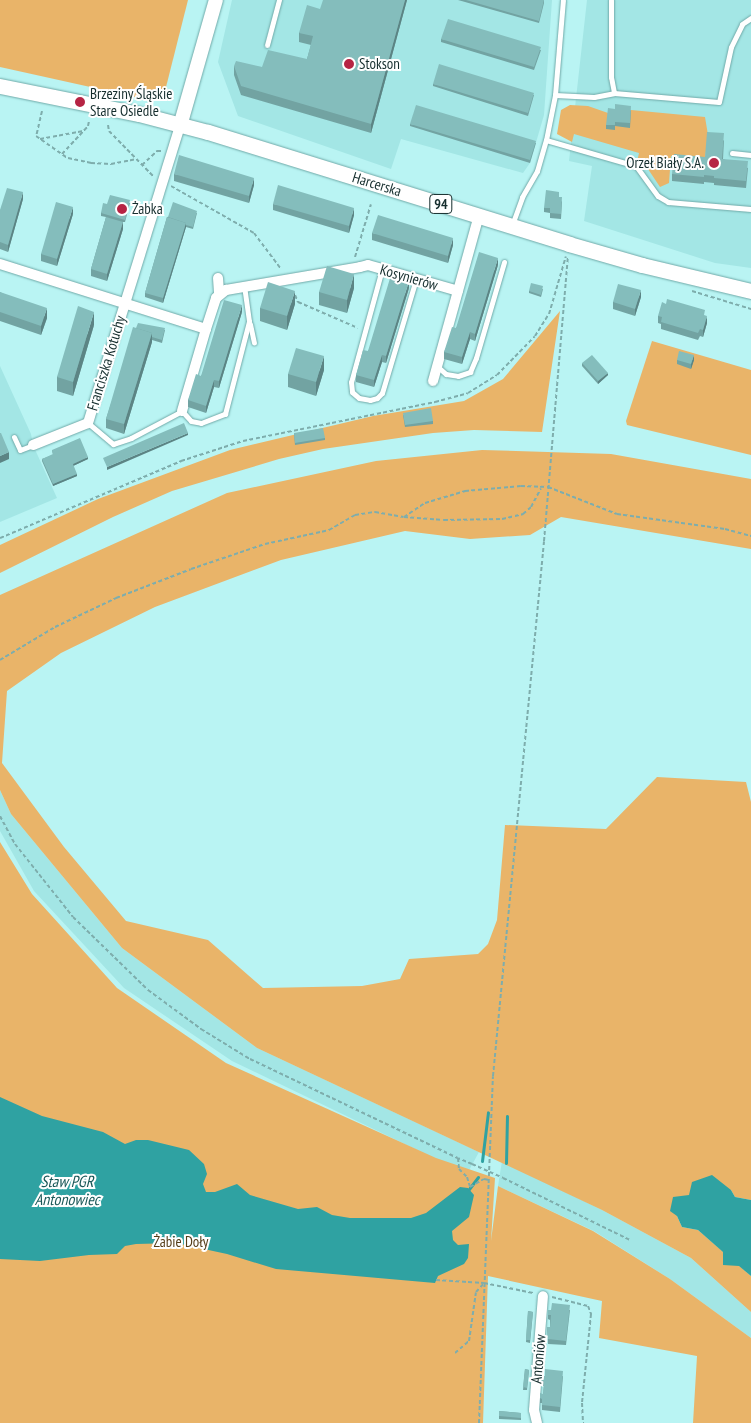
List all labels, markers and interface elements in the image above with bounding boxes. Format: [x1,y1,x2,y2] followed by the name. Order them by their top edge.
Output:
[359,55,400,73] place label: Stokson
[343,58,355,70] marker: Stokson
[90,84,173,119] place label: Brzeziny Śląskie Stare Osiedle
[74,96,86,108] marker: Brzeziny Śląskie Stare Osiedle
[626,154,704,172] place label: Orzeł Biały S.A.
[708,157,720,169] marker: Orzeł Biały S.A.
[350,168,404,200] street label: Harcerska
[428,192,454,215] road number: 94
[132,200,163,218] place label: Żabka
[116,203,128,215] marker: Żabka
[378,260,440,294] street label: Kosynierów
[83,313,129,413] street label: Franciszka Kotuchy
[35,1171,99,1209] water label: Staw PGR Antonowiec
[154,1233,208,1251] park label: Żabie Doły
[527,1334,549,1384] street label: Antoniów

